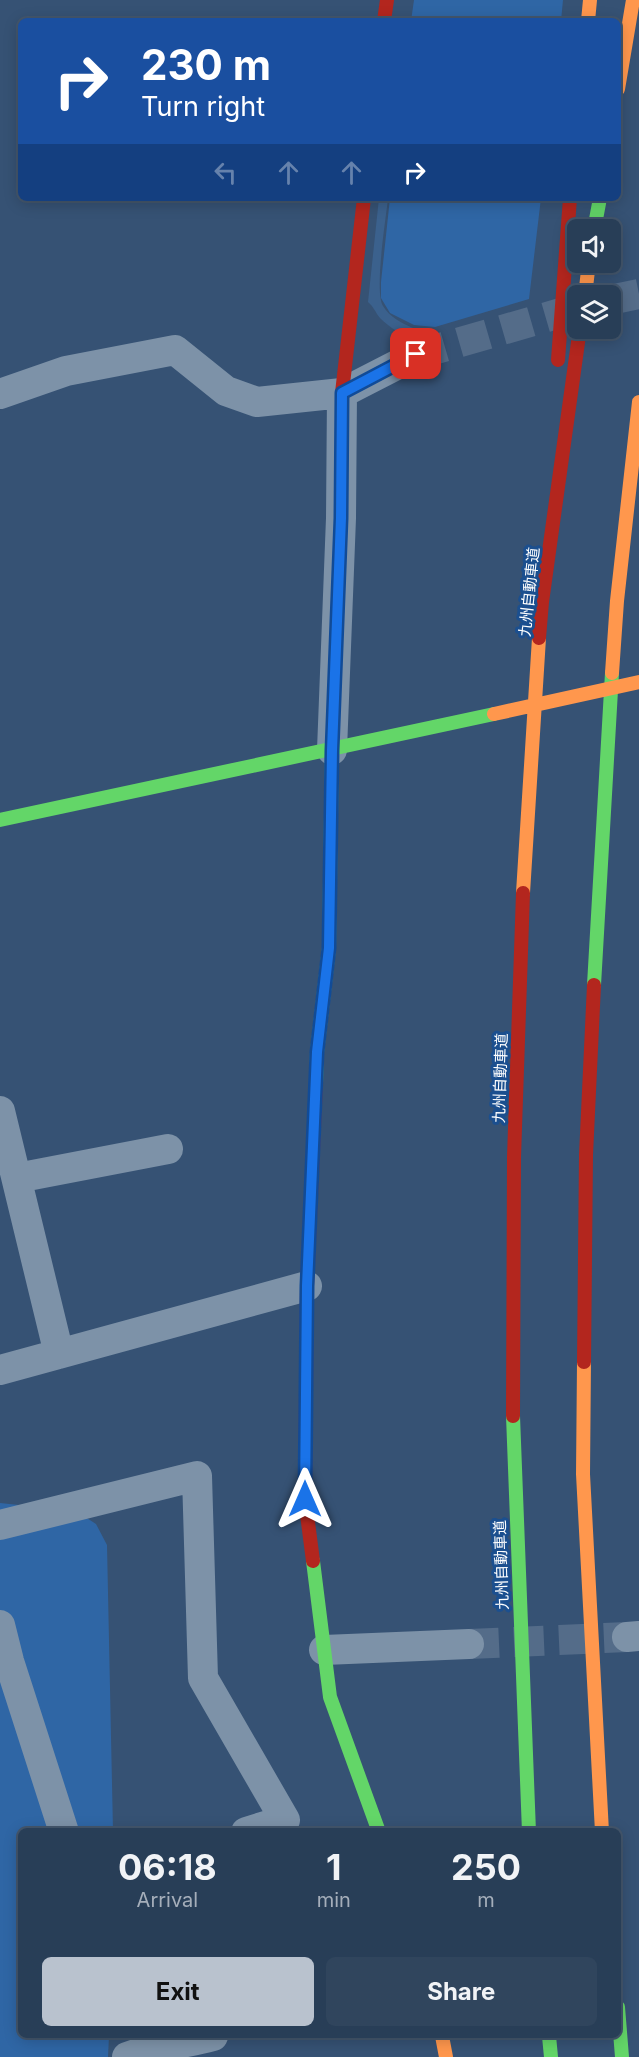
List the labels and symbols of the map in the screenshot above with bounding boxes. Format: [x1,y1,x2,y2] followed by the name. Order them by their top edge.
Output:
[390,328,441,379] pin
[515,546,543,638] street label: 九州自動車道
[489,1033,511,1123] street label: 九州自動車道
[273,1467,337,1531] position arrow
[490,1520,512,1610] street label: 九州自動車道

